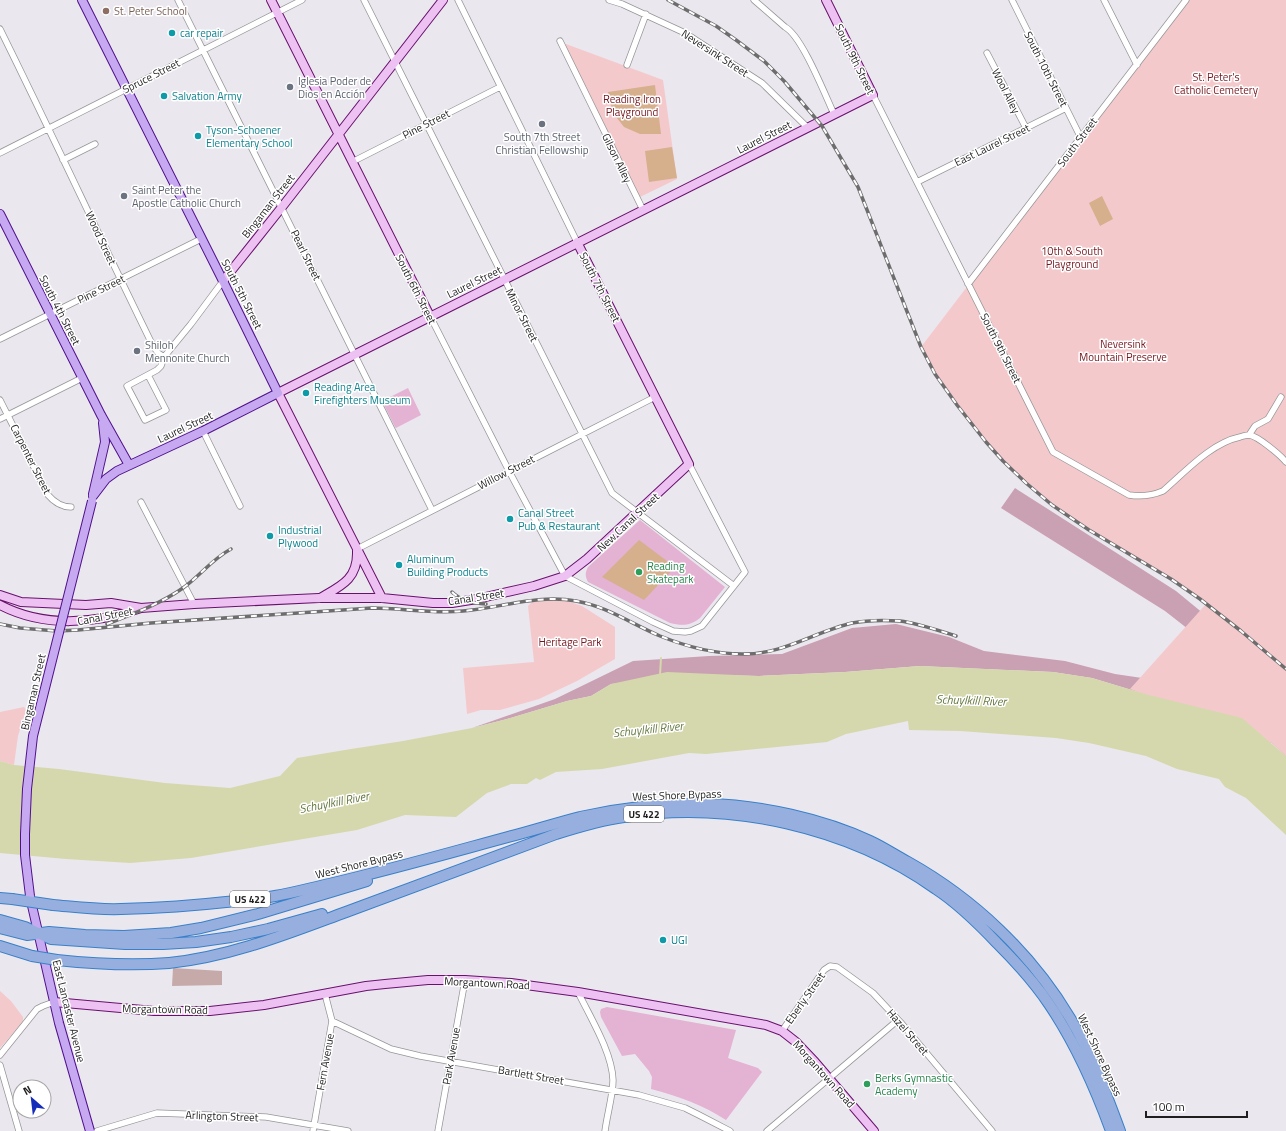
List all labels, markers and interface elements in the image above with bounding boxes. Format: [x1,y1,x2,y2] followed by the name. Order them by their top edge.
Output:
[114,3,187,19] place label: St. Peter School
[101,6,111,16] marker: St. Peter School
[831,21,879,97] street label: South 9th Street
[180,25,224,41] place label: car repair
[678,25,752,81] street label: Neversink Street
[167,28,177,38] marker: car repair
[1020,29,1072,110] street label: South 10th Street
[120,55,183,97] street label: Spruce Street
[988,66,1024,117] street label: Wool Alley
[1174,69,1259,98] park label: St. Peter's Catholic Cemetery
[298,73,372,102] place label: Iglesia Poder de Dios en Acción
[285,82,295,92] marker: Iglesia Poder de Dios en Acción
[172,88,243,104] place label: Salvation Army
[159,91,169,101] marker: Salvation Army
[603,91,661,120] park label: Reading Iron Playground
[400,105,453,143] street label: Pine Street
[1053,114,1101,170] street label: South Street
[734,116,794,158] street label: Laurel Street
[537,119,547,129] marker: South 7th Street Christian Fellowship
[952,120,1033,170] street label: East Laurel Street
[206,122,293,151] place label: Tyson-Schoener Elementary School
[496,129,589,158] place label: South 7th Street Christian Fellowship
[598,130,636,186] street label: Gilson Alley
[193,131,203,141] marker: Tyson-Schoener Elementary School
[238,170,298,242] street label: Bingaman Street
[132,182,241,211] place label: Saint Peter the Apostle Catholic Church
[119,191,129,201] marker: Saint Peter the Apostle Catholic Church
[82,208,121,268] street label: Wood Street
[287,227,325,283] street label: Pearl Street
[1041,243,1103,272] park label: 10th & South Playground
[576,249,625,325] street label: South 7th Street
[392,251,441,327] street label: South 6th Street
[218,256,267,332] street label: South 5th Street
[444,262,504,302] street label: Laurel Street
[74,271,128,307] street label: Pine Street
[36,272,85,348] street label: South 4th Street
[502,286,542,345] street label: Minor Street
[977,310,1026,386] street label: South 9th Street
[1079,336,1167,365] park label: Neversink Mountain Preserve
[145,337,230,366] place label: Shiloh Mennonite Church
[132,346,142,356] marker: Shiloh Mennonite Church
[314,379,411,408] place label: Reading Area Firefighters Museum
[301,388,311,398] marker: Reading Area Firefighters Museum
[155,407,215,447] street label: Laurel Street
[6,421,56,497] street label: Carpenter Street
[475,451,537,493] street label: Willow Street
[593,489,663,555] street label: New Canal Street
[518,505,600,534] place label: Canal Street Pub & Restaurant
[505,514,515,524] marker: Canal Street Pub & Restaurant
[278,522,322,551] place label: Industrial Plywood
[265,531,275,541] marker: Industrial Plywood
[407,551,488,580] place label: Aluminum Building Products
[647,558,694,587] place label: Reading Skatepark
[394,560,404,570] marker: Aluminum Building Products
[634,567,644,577] marker: Reading Skatepark
[447,585,505,609] street label: Canal Street
[76,603,134,629] street label: Canal Street
[538,634,602,650] park label: Heritage Park
[16,652,50,732] street label: Bingaman Street
[936,689,1009,711] water label: Schuylkill River
[612,716,686,742] water label: Schuylkill River
[632,785,722,805] street label: West Shore Bypass
[298,786,372,818] water label: Schuylkill River
[624,806,664,822] road number: US 422
[314,845,404,883] street label: West Shore Bypass
[230,891,270,907] road number: US 422
[671,932,688,948] place label: UGI
[658,935,668,945] marker: UGI
[49,958,90,1064] street label: East Lancaster Avenue
[781,969,829,1027] street label: Eberly Street
[444,973,530,993] street label: Morgantown Road
[122,1000,208,1018] street label: Morgantown Road
[883,1005,933,1059] street label: Hazel Street
[1074,1011,1126,1099] street label: West Shore Bypass
[438,1026,464,1086] street label: Park Avenue
[312,1032,338,1092] street label: Fern Avenue
[789,1037,859,1111] street label: Morgantown Road
[497,1061,565,1089] street label: Bartlett Street
[875,1070,953,1099] place label: Berks Gymnastic Academy
[12,1079,52,1119] north arrow
[862,1079,872,1089] marker: Berks Gymnastic Academy
[20,1081,34,1099] text: N
[1146,1093,1247,1119] scale bar
[1152,1097,1185,1116] text: 100 m
[185,1107,259,1125] street label: Arlington Street

